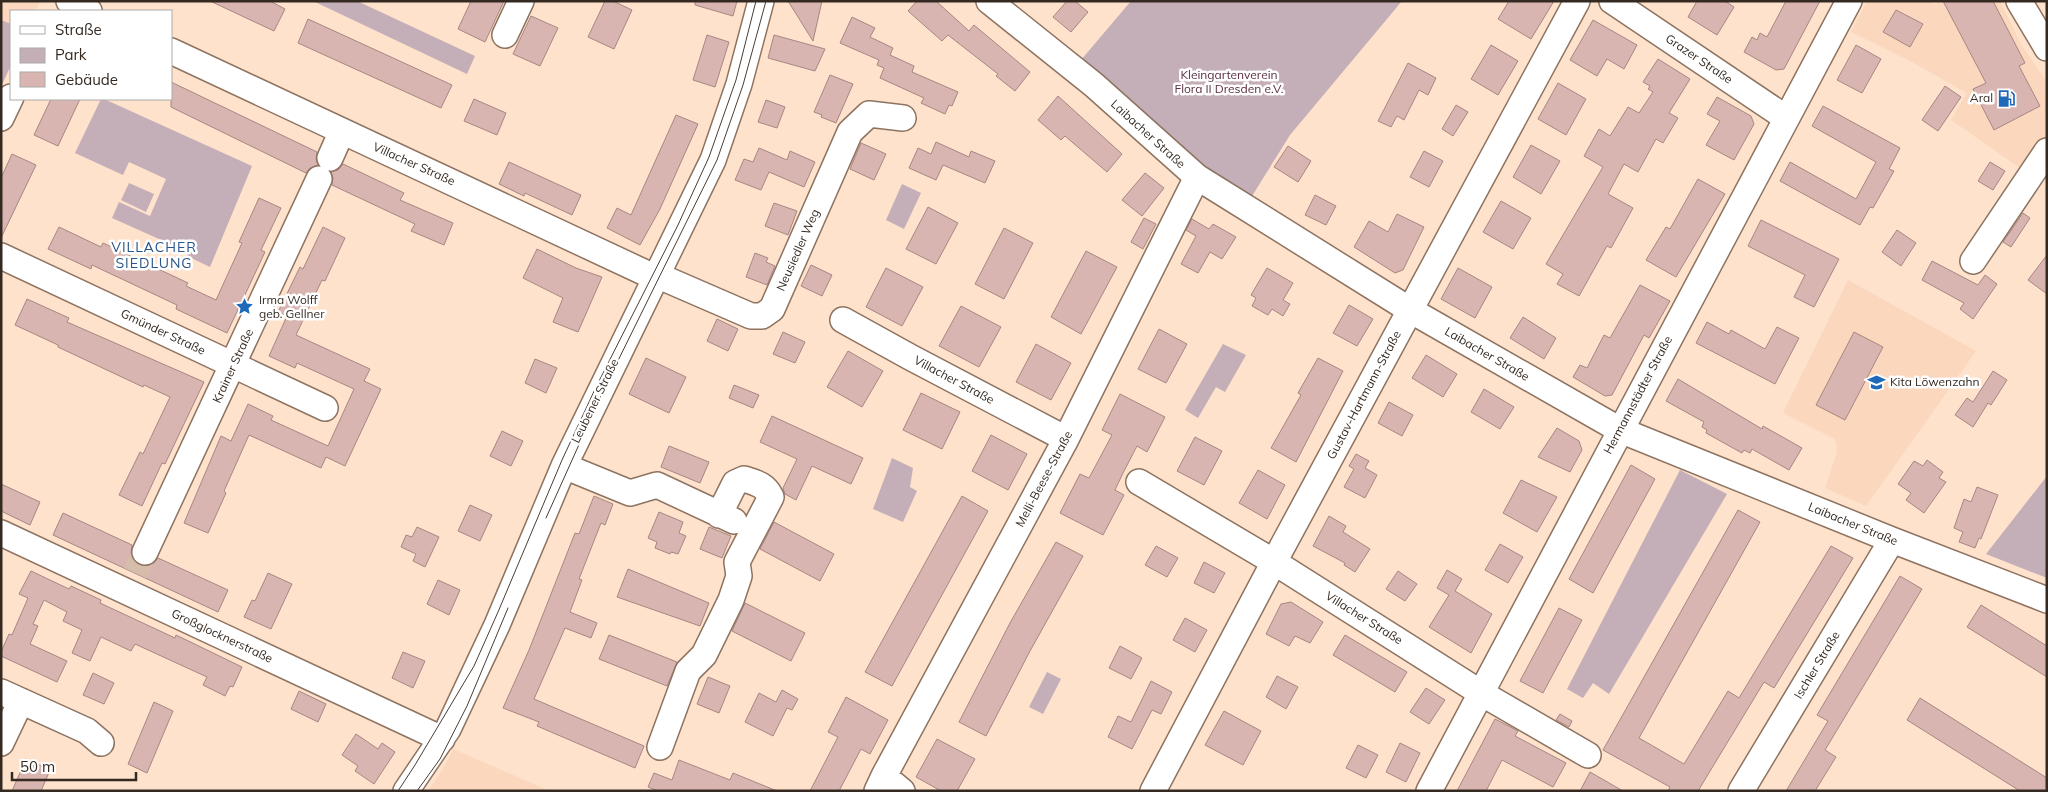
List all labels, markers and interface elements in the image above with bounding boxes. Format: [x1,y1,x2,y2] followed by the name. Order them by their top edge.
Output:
[10,10,172,100] legend
[55,20,102,39] text: Straße
[1663,31,1736,87] street label: Grazer Straße
[55,45,87,64] text: Park
[1174,67,1284,96] park label: Kleingartenverein Flora II Dresden e.V.
[55,70,118,89] text: Gebäude
[1997,88,2017,108] fuel station icon: Aral
[1970,90,1993,105] place label: Aral
[1108,96,1189,171] street label: Laibacher Straße
[371,139,458,188] street label: Villacher Straße
[773,206,822,293] street label: Neusiedler Weg
[111,238,197,272] district label: VILLACHER SIEDLUNG
[259,292,325,321] place label: Irma Wolff geb. Gellner
[235,297,255,317] place icon: Irma Wolff geb. Gellner
[118,305,208,358] street label: Gmünder Straße
[1442,323,1532,384] street label: Laibacher Straße
[209,326,256,405] street label: Krainer Straße
[1323,328,1404,462] street label: Gustav-Hartmann-Straße
[1600,333,1675,456] street label: Hermannstädter Straße
[912,352,997,407] street label: Villacher Straße
[568,356,621,445] street label: Leubener Straße
[1866,372,1886,392] school or university icon: Kita Löwenzahn
[1890,374,1980,389] place label: Kita Löwenzahn
[1012,428,1075,529] street label: Melli-Beese-Straße
[1806,499,1900,548] street label: Laibacher Straße
[1323,588,1406,647] street label: Villacher Straße
[169,605,275,666] street label: Großglocknerstraße
[1791,628,1843,701] street label: Ischler Straße
[12,750,136,782] scale bar
[20,757,55,776] text: 50 m

